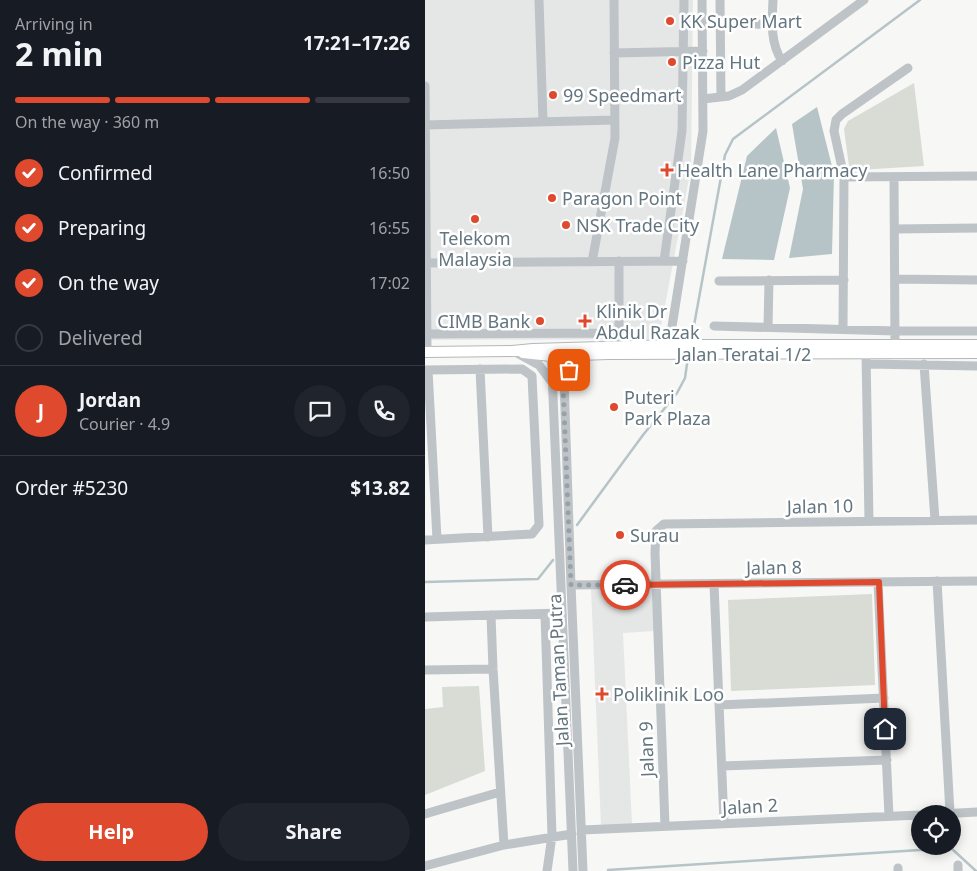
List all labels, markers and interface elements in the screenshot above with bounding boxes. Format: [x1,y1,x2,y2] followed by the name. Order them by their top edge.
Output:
[680,9,802,33] place label: KK Super Mart
[15,13,93,35] text: Arriving in
[664,15,676,27] marker: KK Super Mart
[303,30,410,56] text: 17:21–17:26
[15,32,103,75] text: 2 min
[682,50,761,74] place label: Pizza Hut
[666,56,678,68] marker: Pizza Hut
[563,83,682,107] place label: 99 Speedmart
[547,89,559,101] marker: 99 Speedmart
[15,111,159,133] text: On the way · 360 m
[677,158,868,182] place label: Health Lane Pharmacy
[15,159,43,187] icon: check
[58,160,153,186] text: Confirmed
[369,162,410,184] text: 16:50
[661,164,673,176] marker: Health Lane Pharmacy
[562,186,682,210] place label: Paragon Point
[546,192,558,204] marker: Paragon Point
[469,213,481,225] marker: Telekom Malaysia
[576,213,700,237] place label: NSK Trade City
[15,214,43,242] icon: check
[58,215,146,241] text: Preparing
[369,217,410,239] text: 16:55
[560,219,572,231] marker: NSK Trade City
[438,226,512,271] place label: Telekom Malaysia
[15,269,43,297] icon: check
[58,270,159,296] text: On the way
[369,272,410,294] text: 17:02
[596,299,700,344] place label: Klinik Dr Abdul Razak
[437,309,530,333] place label: CIMB Bank
[578,314,592,328] marker: Klinik Dr Abdul Razak
[534,315,546,327] marker: CIMB Bank
[58,325,143,351] text: Delivered
[675,342,811,366] street label: Jalan Teratai 1/2
[548,349,590,391] pin
[555,356,583,384] icon: bag
[294,385,346,437] button: chat
[358,385,410,437] button: phone
[624,385,711,430] place label: Puteri Park Plaza
[79,387,141,413] text: Jordan
[38,398,44,424] text: J
[608,401,620,413] marker: Puteri Park Plaza
[79,413,170,435] text: Courier · 4.9
[15,475,128,501] text: Order #5230
[350,475,410,501] text: $13.82
[785,493,853,519] street label: Jalan 10
[630,523,679,547] place label: Surau
[614,529,626,541] marker: Surau
[744,555,802,580] street label: Jalan 8
[600,560,650,610] courier
[611,571,639,599] icon: car
[542,593,574,749] street label: Jalan Taman Putra
[613,682,724,706] place label: Poliklinik Loo
[595,687,609,701] marker: Poliklinik Loo
[864,708,906,750] pin
[871,715,899,743] icon: home
[633,721,659,779] street label: Jalan 9
[719,793,779,820] street label: Jalan 2
[15,803,208,861] button: Help
[218,803,410,861] button: Share
[911,805,961,855] map controls
[911,805,961,855] button: locate

